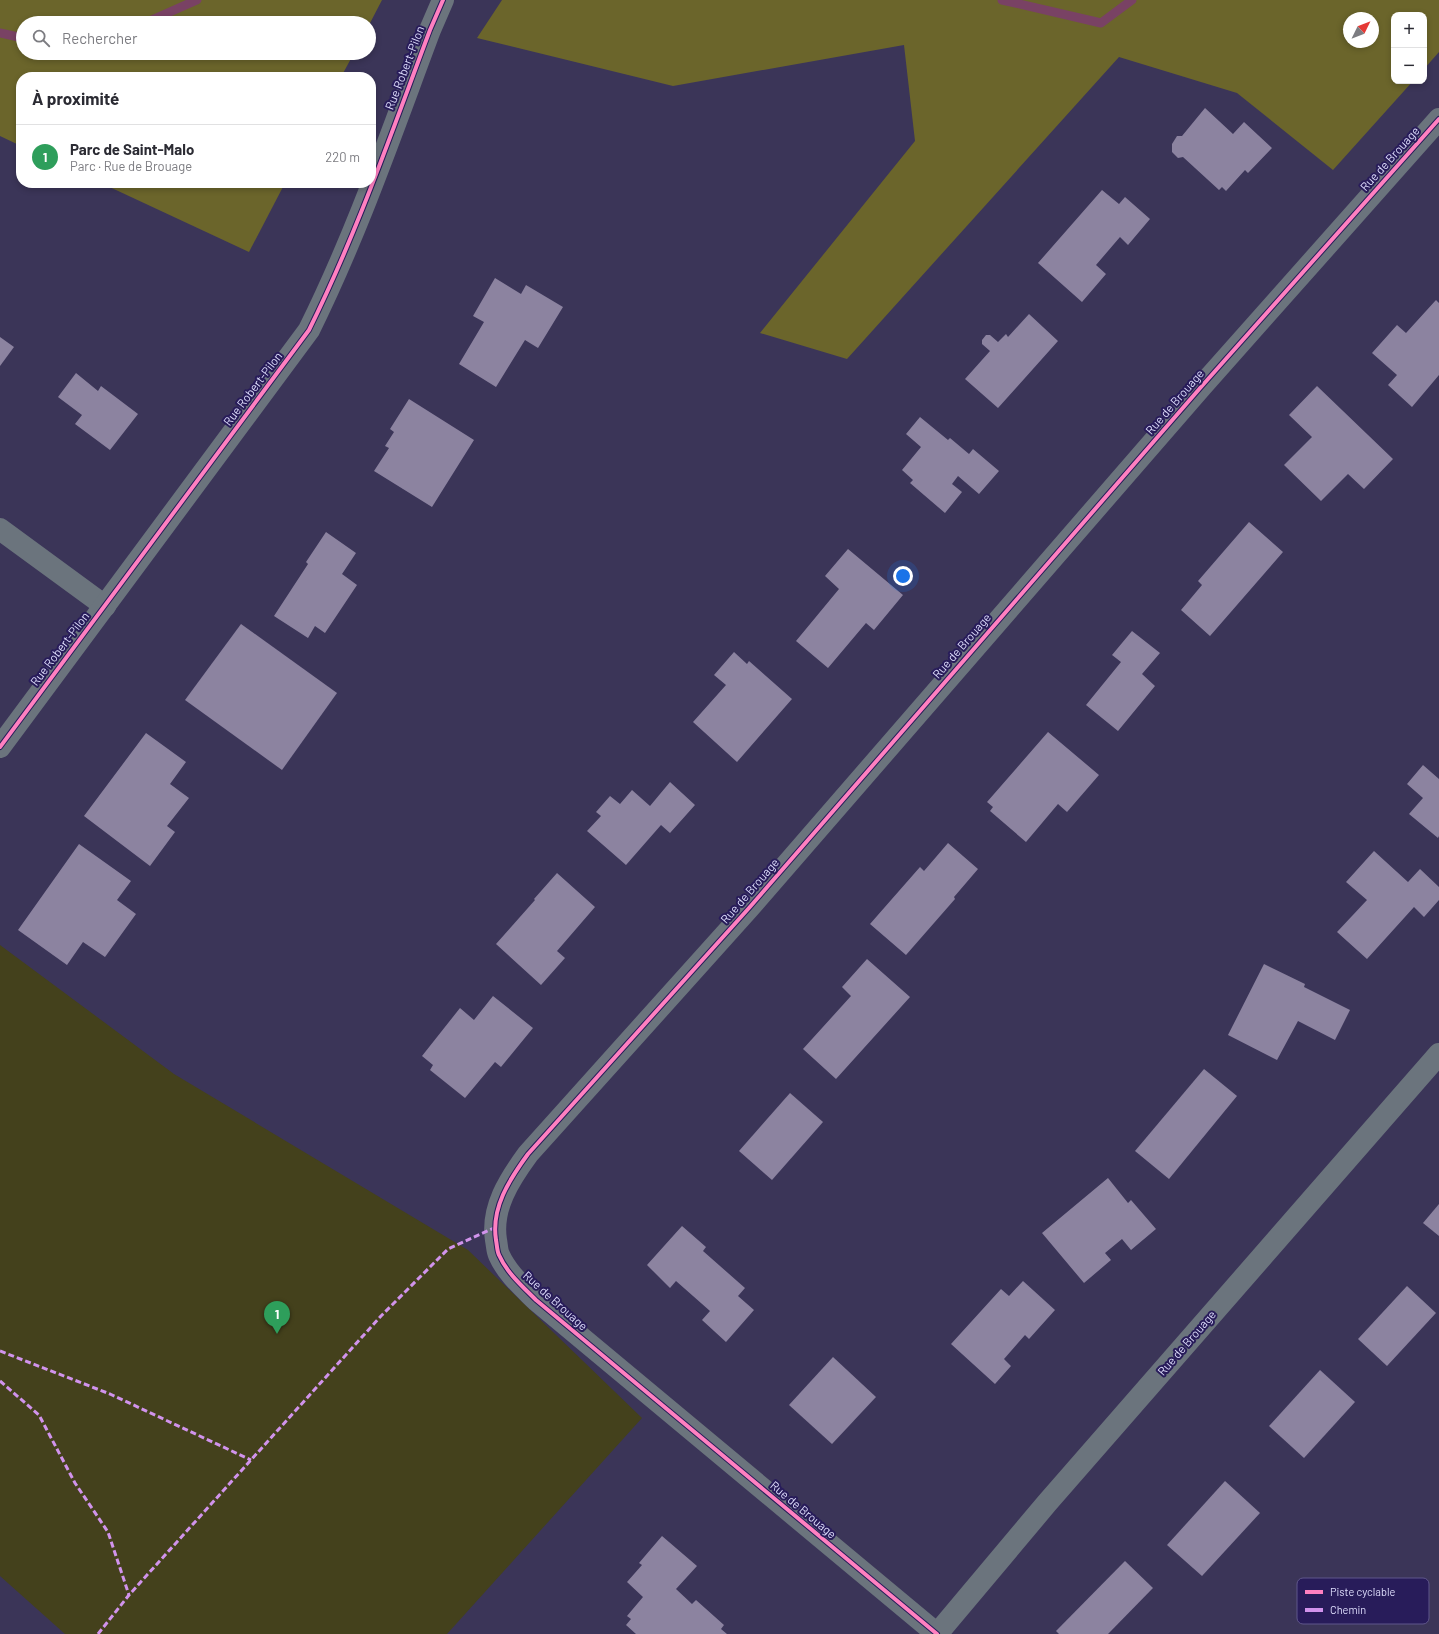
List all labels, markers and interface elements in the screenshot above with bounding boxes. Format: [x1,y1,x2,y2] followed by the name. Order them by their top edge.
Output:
[1343,12,1379,48] north arrow
[1391,12,1427,84] map controls
[1391,12,1427,48] button: +
[16,16,376,60] search box
[382,24,426,112] street label: Rue Robert-Pilon
[30,27,52,49] icon: search
[62,29,138,47] text: Rechercher
[1391,48,1427,84] button: −
[32,88,119,108] text: À proximité
[1357,123,1422,193] street label: Rue de Brouage
[70,140,194,158] text: Parc de Saint-Malo
[43,149,47,165] text: 1
[325,149,360,165] text: 220 m
[70,158,192,174] text: Parc · Rue de Brouage
[220,349,284,428] street label: Rue Robert-Pilon
[1142,366,1206,437] street label: Rue de Brouage
[893,566,913,586] your location
[27,609,91,688] street label: Rue Robert-Pilon
[929,610,993,681] street label: Rue de Brouage
[717,855,781,926] street label: Rue de Brouage
[521,1268,591,1333] street label: Rue de Brouage
[264,1301,290,1334] pin: 1
[1154,1307,1218,1378] street label: Rue de Brouage
[768,1478,839,1541] street label: Rue de Brouage
[1297,1578,1429,1624] legend
[1330,1585,1395,1598] text: Piste cyclable
[1330,1603,1366,1616] text: Chemin

